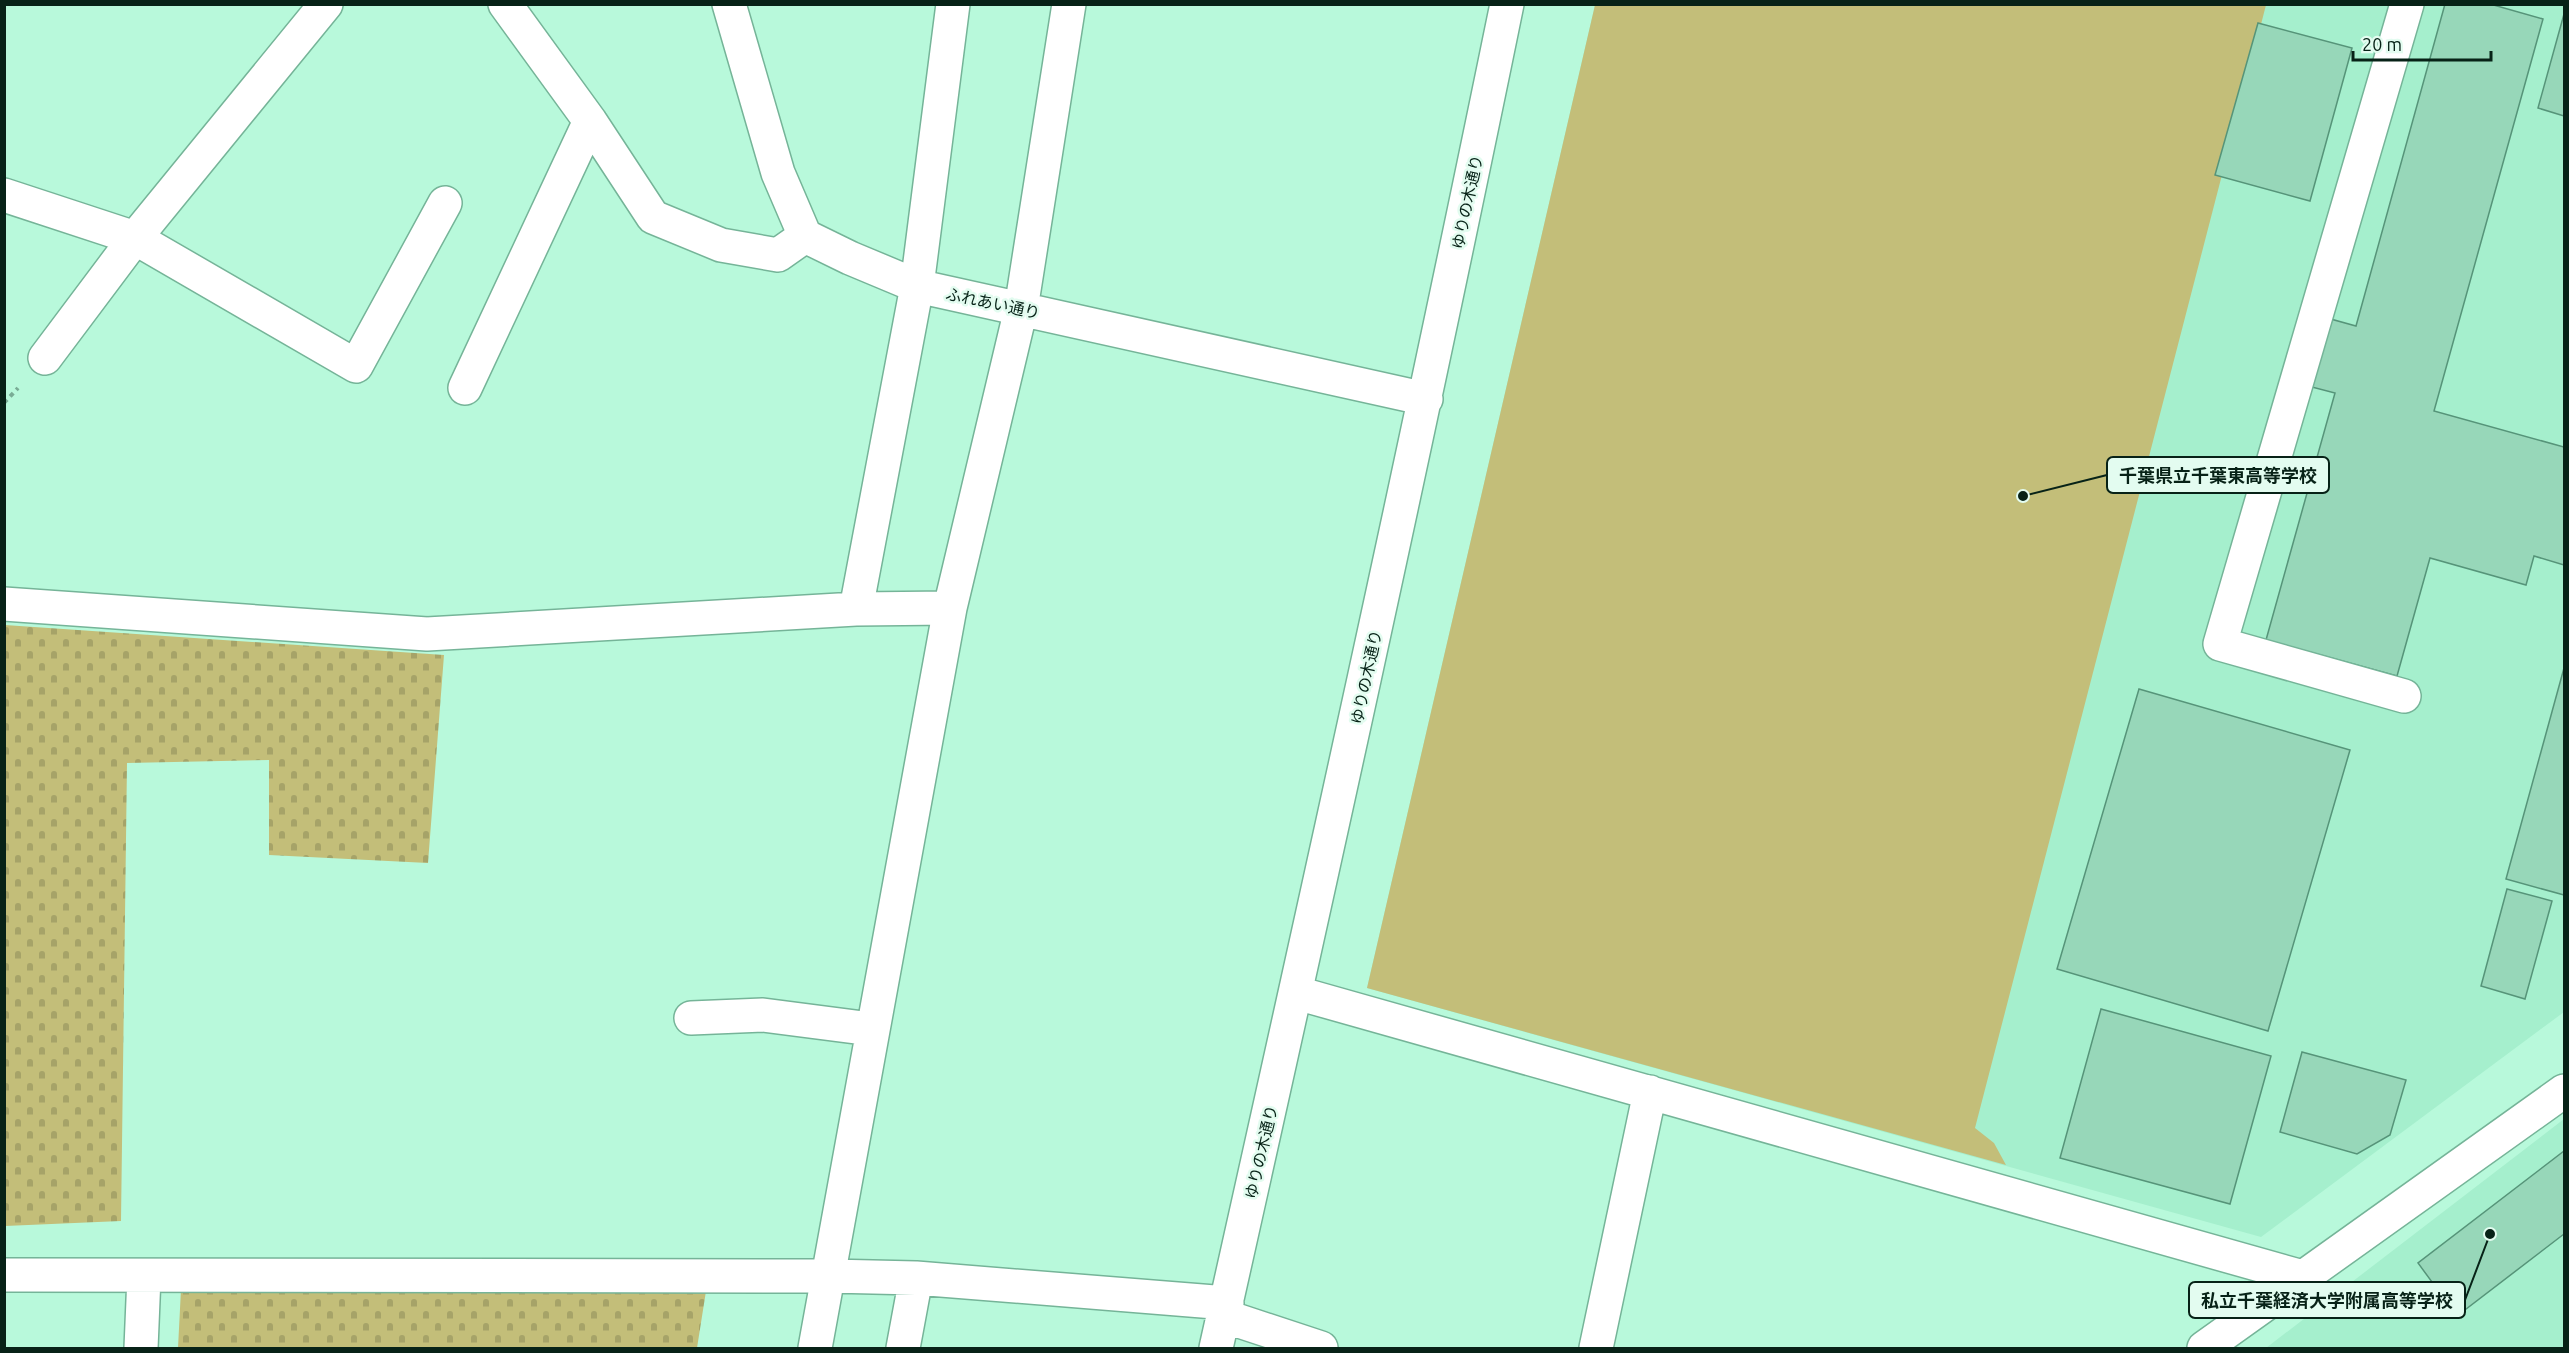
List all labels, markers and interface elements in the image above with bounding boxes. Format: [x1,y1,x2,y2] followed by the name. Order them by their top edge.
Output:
[2353,24,2491,62] scale bar
[2362,34,2402,54] text: 20 m
[1448,153,1486,251] street label: ゆりの木通り
[944,284,1042,322] street label: ふれあい通り
[2107,457,2329,493] callout: 千葉県立千葉東高等学校
[2119,465,2317,485] text: 千葉県立千葉東高等学校
[1347,628,1385,726] street label: ゆりの木通り
[1241,1103,1281,1201] street label: ゆりの木通り
[2189,1282,2465,1318] callout: 私立千葉経済大学附属高等学校
[2201,1290,2453,1310] text: 私立千葉経済大学附属高等学校

